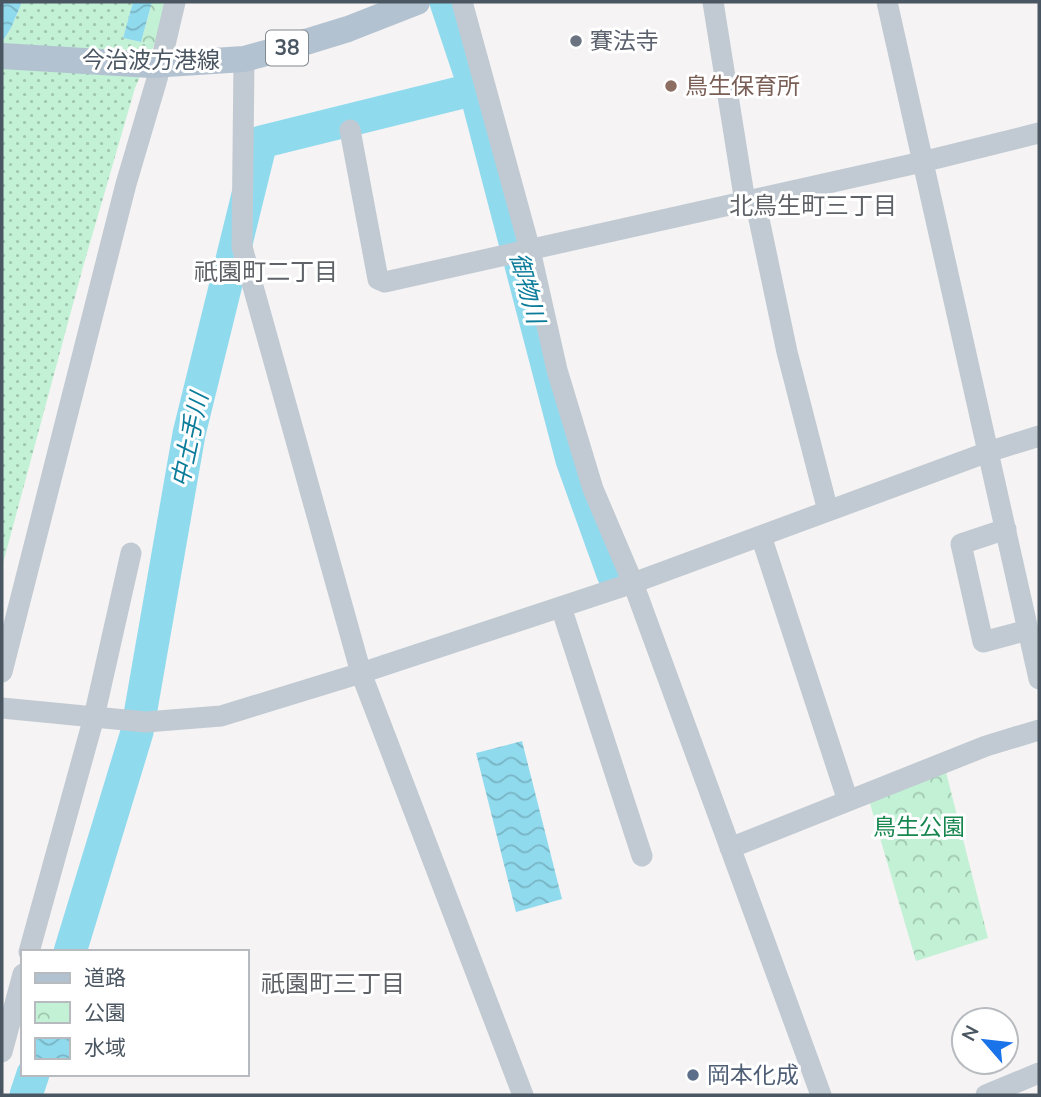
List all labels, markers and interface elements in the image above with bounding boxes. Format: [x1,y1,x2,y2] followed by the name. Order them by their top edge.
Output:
[590,26,659,57] place label: 賽法寺
[266,30,308,66] road number: 38
[568,33,584,49] marker: 賽法寺
[82,45,220,76] street label: 今治波方港線
[685,71,800,102] place label: 鳥生保育所
[663,78,679,94] marker: 鳥生保育所
[729,190,897,222] district label: 北鳥生町三丁目
[502,249,553,330] water label: 御物川
[194,256,338,288] district label: 祇園町二丁目
[164,387,216,490] water label: 中土手川
[873,812,965,843] park label: 鳥生公園
[21,950,248,1076] legend
[84,964,126,992] text: 道路
[261,968,405,1000] district label: 祇園町三丁目
[84,999,126,1027] text: 公園
[950,1006,1020,1076] north arrow
[956,1021,986,1046] text: N
[84,1034,126,1062] text: 水域
[707,1060,799,1091] place label: 岡本化成
[685,1067,701,1083] marker: 岡本化成

